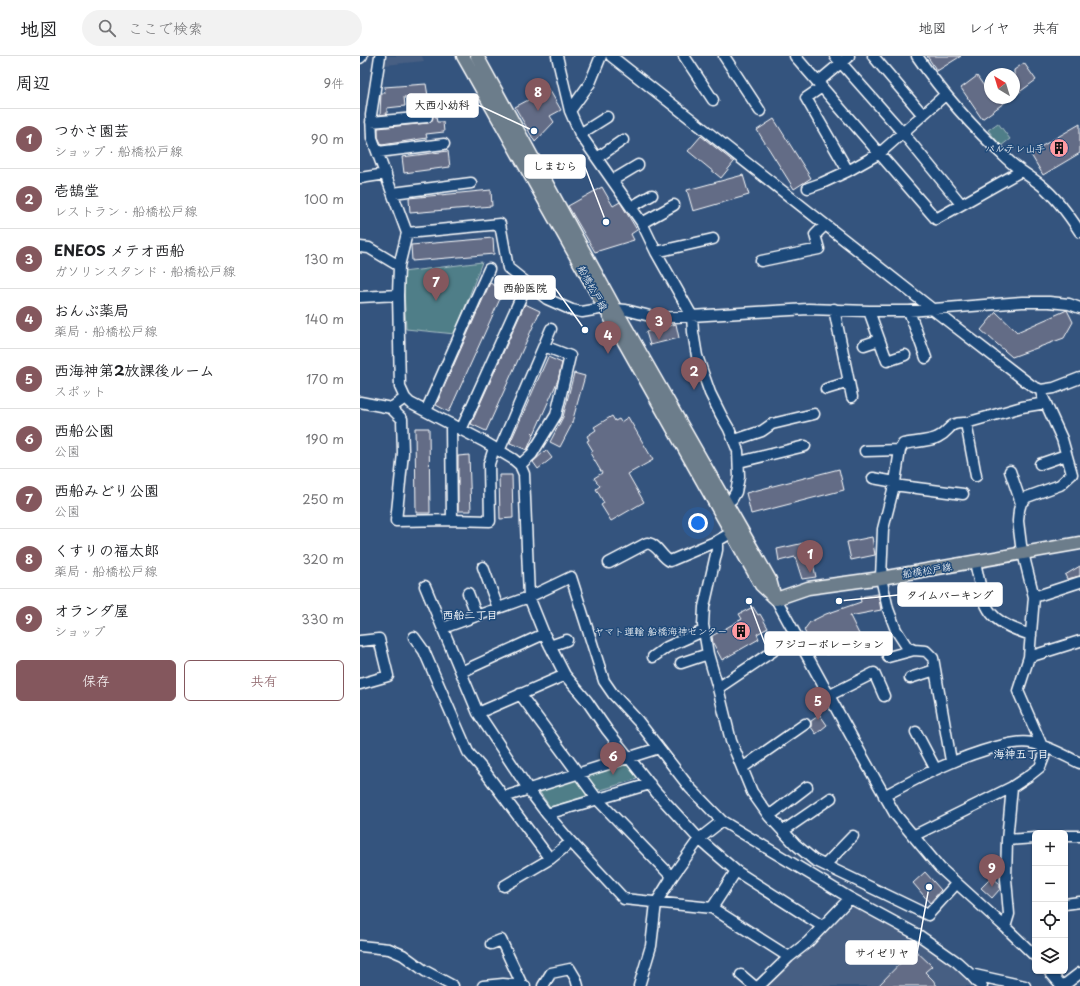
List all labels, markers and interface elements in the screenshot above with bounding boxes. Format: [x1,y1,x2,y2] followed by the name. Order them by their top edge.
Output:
[82,10,362,46] search box
[20,14,58,42] text: 地図
[128,16,203,39] text: ここで検索
[96,17,118,39] icon: search
[919,17,947,38] text: 地図
[969,17,1010,38] text: レイヤ
[1032,17,1060,38] text: 共有
[984,68,1020,104] north arrow
[16,69,50,95] text: 周辺
[323,73,344,92] text: 9件
[525,78,551,111] pin: 8
[407,94,478,117] callout: 大西小幼科
[415,96,470,113] text: 大西小幼科
[54,118,129,141] text: つかさ園芸
[26,129,32,148] text: 1
[311,129,344,148] text: 90 m
[1048,137,1070,159] building icon: パルテレ山手
[985,140,1045,155] place label: パルテレ山手
[54,141,183,160] text: ショップ · 船橋松戸線
[525,155,585,178] callout: しまむら
[533,157,577,174] text: しまむら
[54,178,99,201] text: 壱鵠堂
[24,189,34,208] text: 2
[304,189,344,208] text: 100 m
[54,201,197,220] text: レストラン · 船橋松戸線
[54,238,185,261] text: ENEOS メテオ西船
[25,249,33,268] text: 3
[305,249,344,268] text: 130 m
[54,261,235,280] text: ガソリンスタンド · 船橋松戸線
[575,262,612,313] street label: 船橋松戸線
[423,268,449,301] pin: 7
[495,276,555,299] callout: 西船医院
[503,279,547,296] text: 西船医院
[54,298,129,321] text: おんぷ薬局
[646,307,672,340] pin: 3
[25,309,33,328] text: 4
[305,309,344,328] text: 140 m
[54,321,157,340] text: 薬局 · 船橋松戸線
[595,321,621,354] pin: 4
[681,357,707,390] pin: 2
[54,358,215,381] text: 西海神第2放課後ルーム
[25,369,33,388] text: 5
[306,369,344,388] text: 170 m
[54,381,106,400] text: スポット
[54,418,114,441] text: 西船公園
[24,429,34,448] text: 6
[305,429,344,448] text: 190 m
[54,441,80,460] text: 公園
[54,478,159,501] text: 西船みどり公園
[25,489,33,508] text: 7
[302,489,344,508] text: 250 m
[54,501,80,520] text: 公園
[688,513,708,533] your location
[54,538,159,561] text: くすりの福太郎
[797,540,823,573] pin: 1
[25,549,33,568] text: 8
[302,549,344,568] text: 320 m
[901,558,953,581] street label: 船橋松戸線
[54,561,157,580] text: 薬局 · 船橋松戸線
[898,583,1002,606] callout: タイムバーキング
[906,586,994,603] text: タイムバーキング
[54,598,129,621] text: オランダ屋
[443,606,498,623] district label: 西船二丁目
[25,609,33,628] text: 9
[301,609,344,628] text: 330 m
[730,620,752,642] building icon: ヤマト運輸 船橋海神センター
[54,621,105,640] text: ショップ
[594,623,727,638] place label: ヤマト運輸 船橋海神センター
[765,632,892,655] callout: フジコーポレーション
[774,635,884,652] text: フジコーポレーション
[16,660,176,701] button: 保存
[184,660,344,701] button: 共有
[805,687,831,720] pin: 5
[600,742,626,775] pin: 6
[994,745,1049,762] district label: 海神五丁目
[1032,830,1068,974] map controls
[1032,830,1068,866] button: +
[979,854,1005,887] pin: 9
[1032,866,1068,902] button: −
[1032,902,1068,938] button: locate
[1032,938,1068,974] button: layers
[846,941,917,964] callout: サイゼリヤ
[855,944,909,961] text: サイゼリヤ

